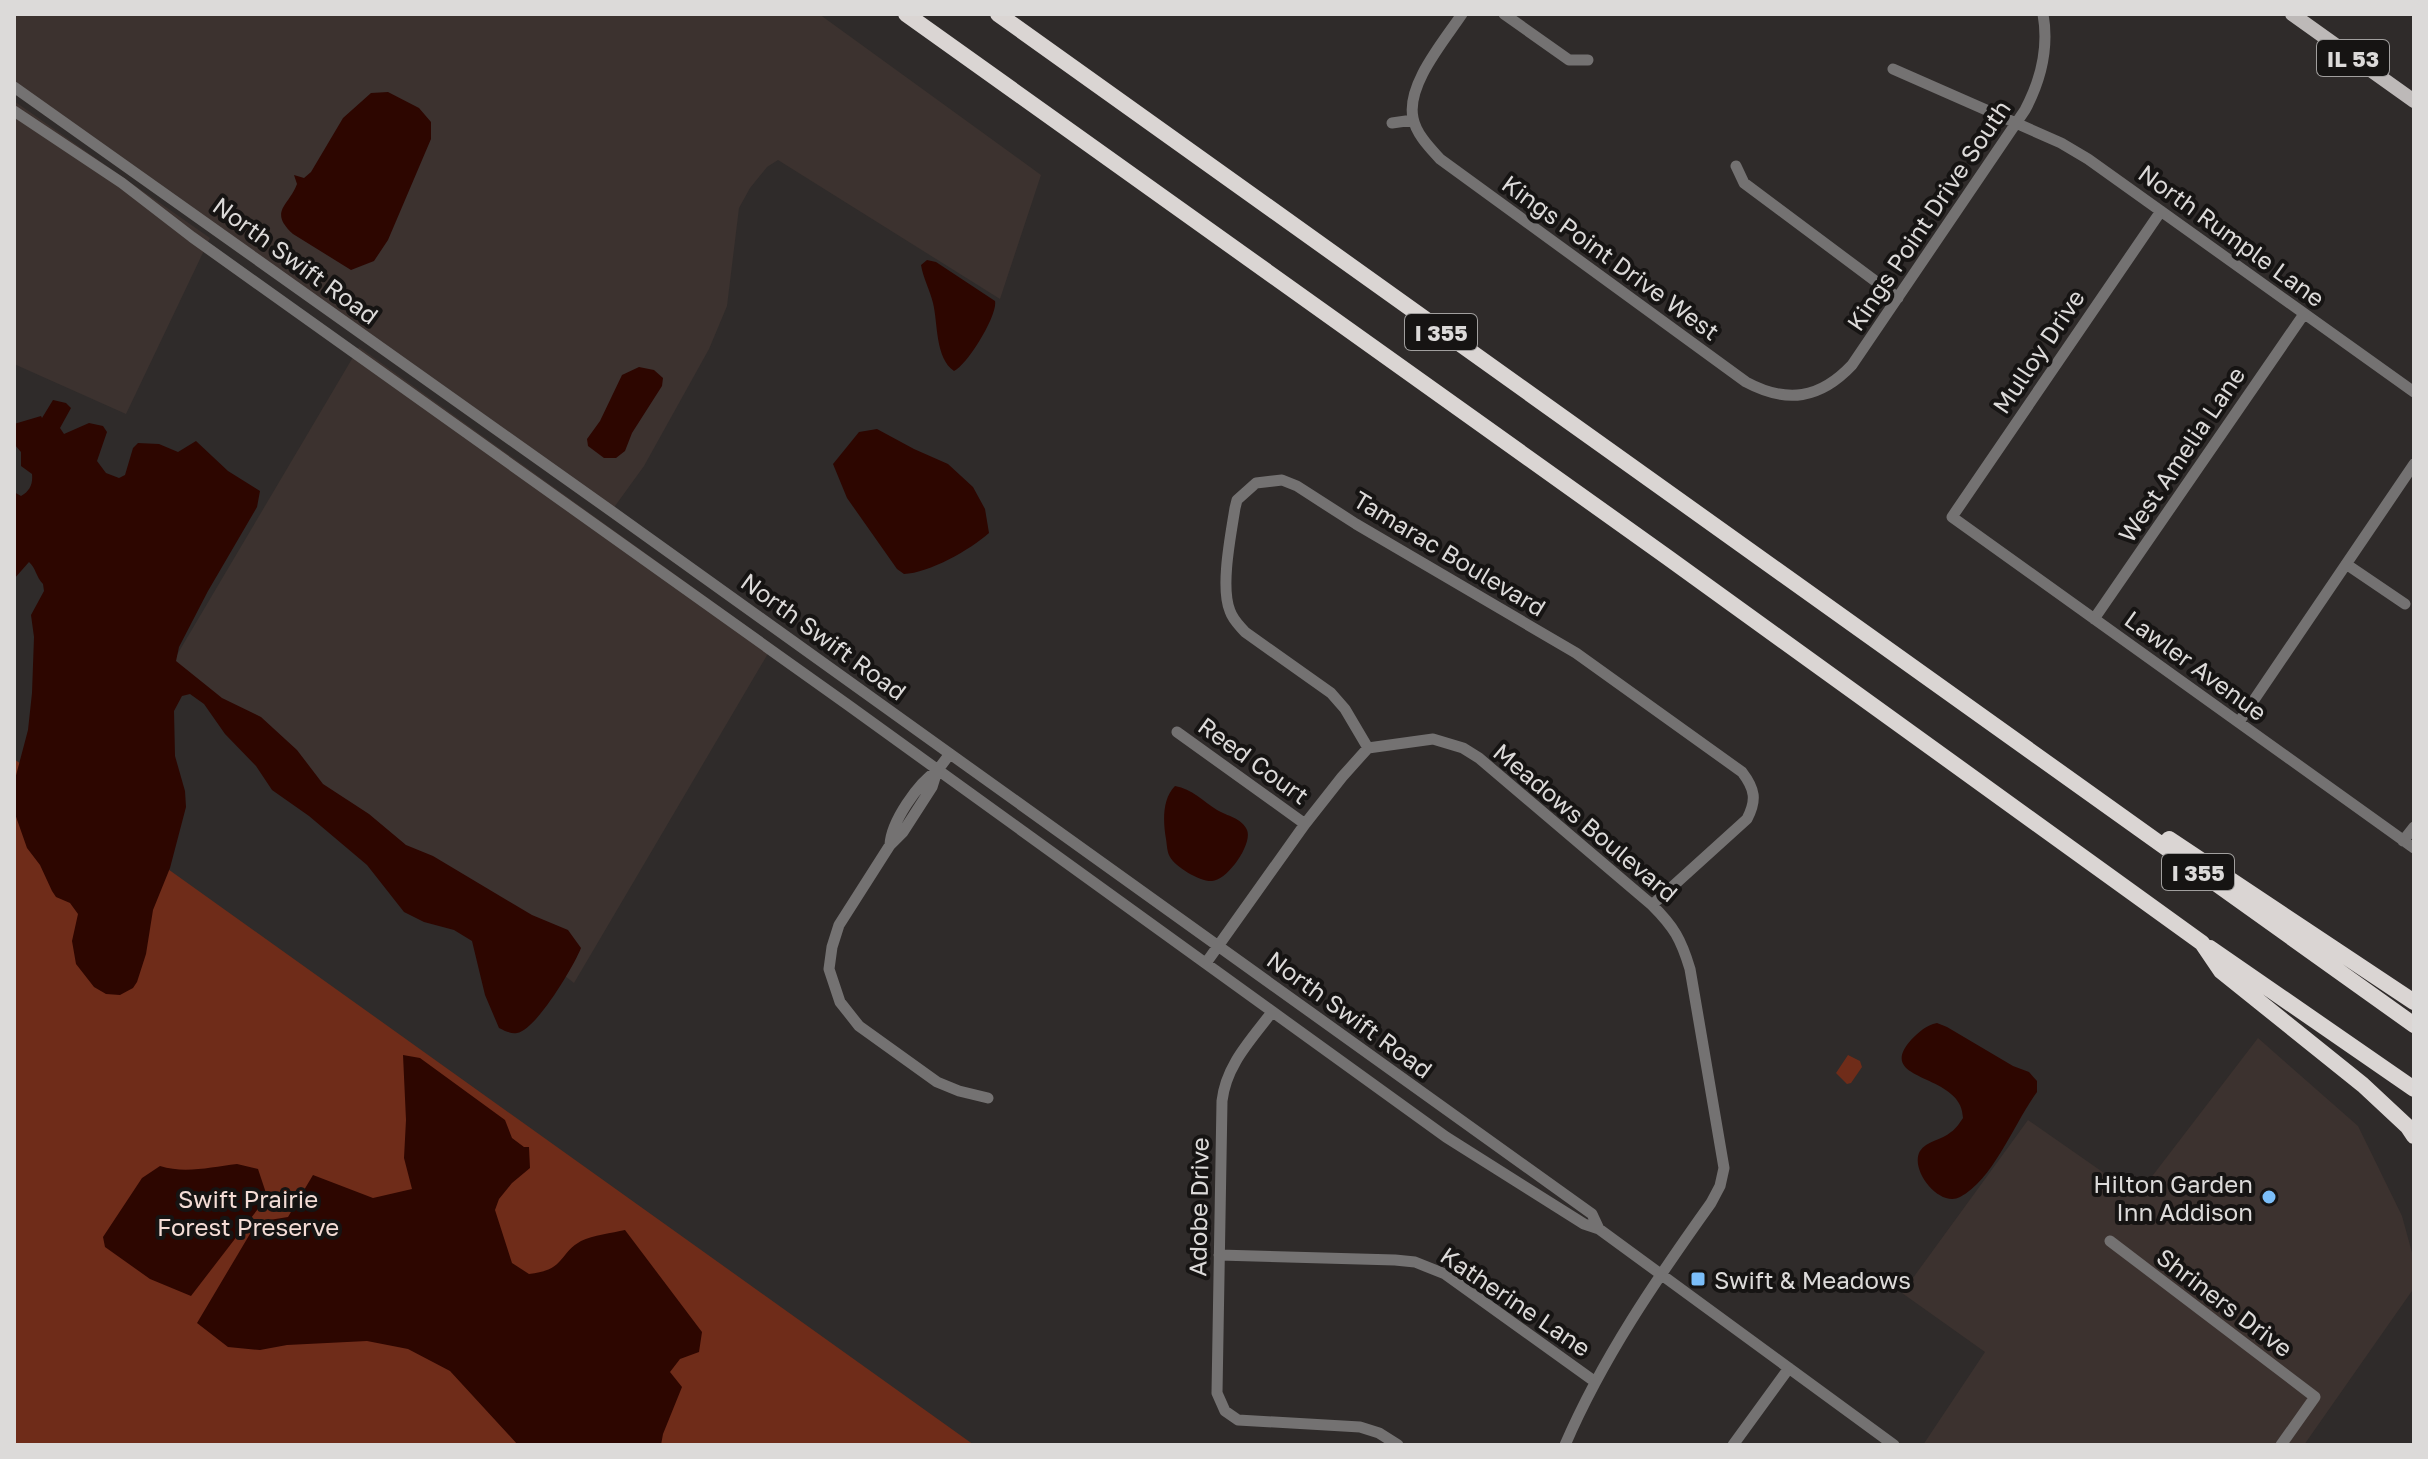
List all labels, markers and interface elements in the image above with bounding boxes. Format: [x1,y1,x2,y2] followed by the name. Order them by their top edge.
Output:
[2317,40,2389,76] road number: IL 53
[1840,94,2016,336] street label: Kings Point Drive South
[2133,158,2331,312] street label: North Rumple Lane
[1497,168,1725,346] street label: Kings Point Drive West
[208,190,384,330] street label: North Swift Road
[1986,284,2090,418] street label: Mulloy Drive
[1405,314,1477,350] road number: I 355
[2112,361,2250,547] street label: West Amelia Lane
[1349,484,1551,622] street label: Tamarac Boulevard
[736,566,912,706] street label: North Swift Road
[2119,604,2273,726] street label: Lawler Avenue
[1193,710,1315,810] street label: Reed Court
[1488,737,1684,907] street label: Meadows Boulevard
[2162,854,2234,890] road number: I 355
[1262,944,1438,1084] street label: North Swift Road
[1182,1137,1214,1277] street label: Adobe Drive
[2093,1169,2253,1226] place label: Hilton Garden Inn Addison
[157,1184,339,1241] park label: Swift Prairie Forest Preserve
[2260,1188,2278,1206] marker: Hilton Garden Inn Addison
[1436,1240,1596,1362] street label: Katherine Lane
[2152,1242,2298,1362] street label: Shriners Drive
[1714,1265,1911,1294] place label: Swift & Meadows
[1689,1270,1707,1288] marker: Swift & Meadows

